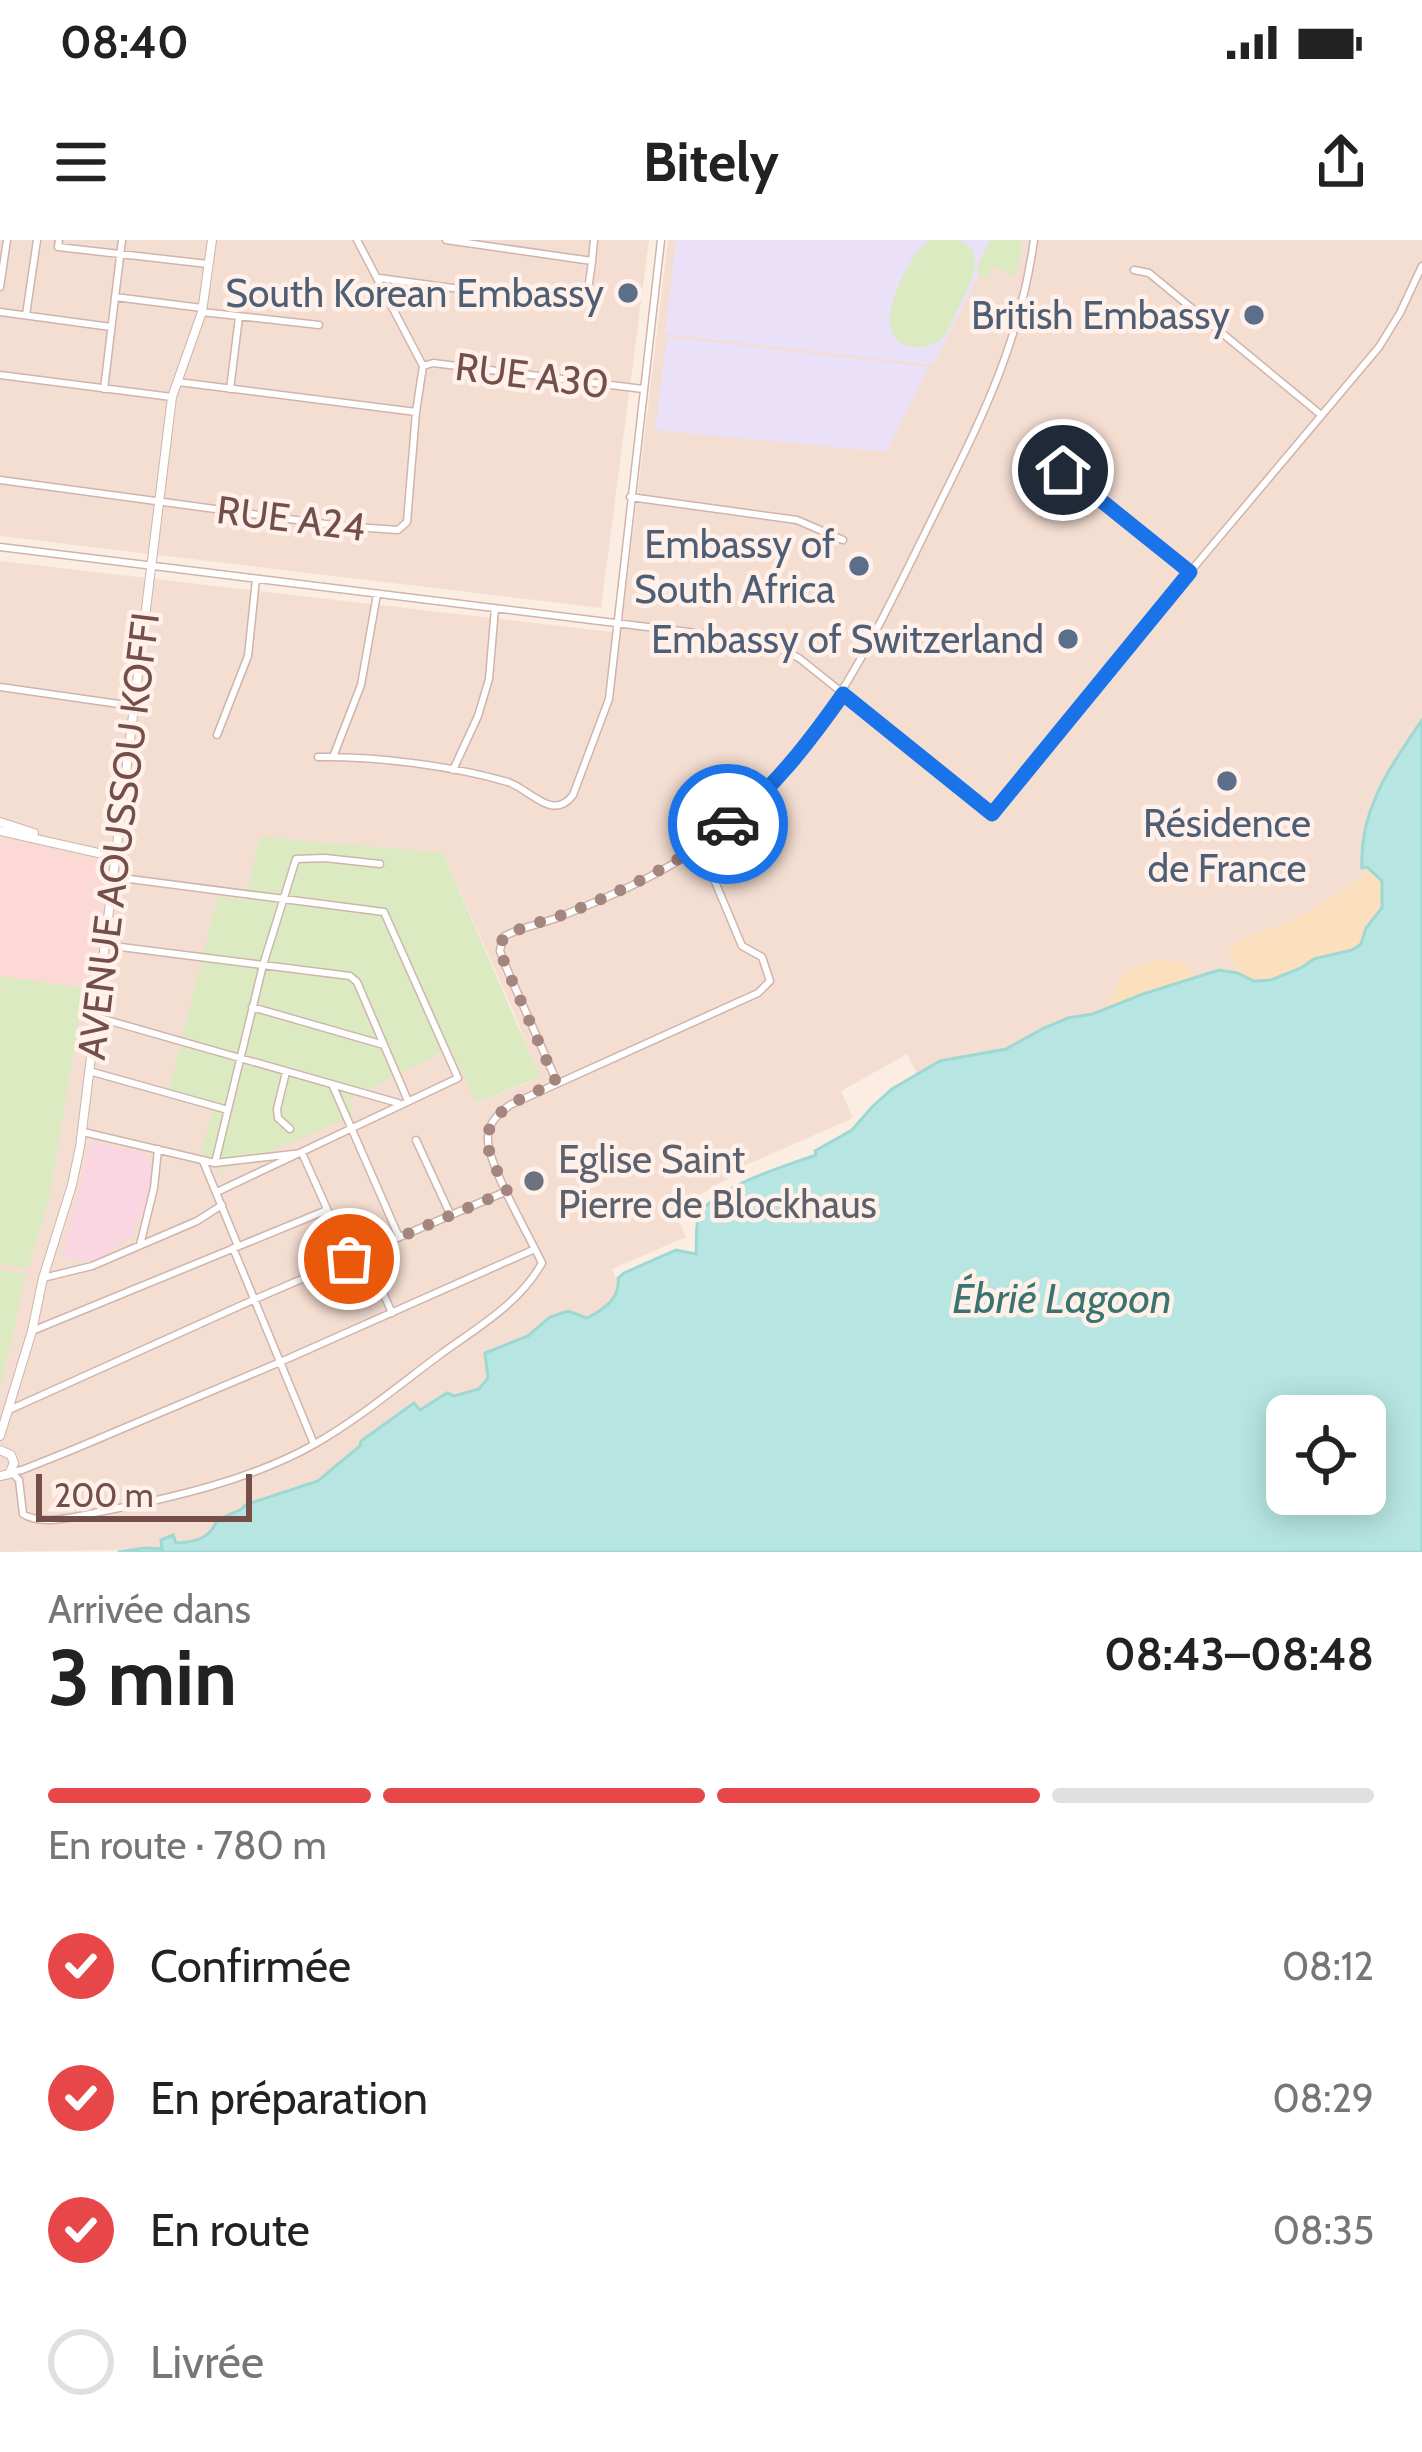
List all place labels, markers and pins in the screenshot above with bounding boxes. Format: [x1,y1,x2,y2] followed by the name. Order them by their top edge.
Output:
[225,269,604,317] place label: South Korean Embassy
[615,280,641,306] marker: South Korean Embassy
[971,291,1230,339] place label: British Embassy
[1241,302,1267,328] marker: British Embassy
[1012,419,1114,521] pin
[634,520,835,613] place label: Embassy of South Africa
[846,553,872,579] marker: Embassy of South Africa
[651,615,1044,663] place label: Embassy of Switzerland
[1055,626,1081,652] marker: Embassy of Switzerland
[1214,768,1240,794] marker: Résidence de France
[1143,799,1311,892] place label: Résidence de France
[558,1135,877,1228] place label: Eglise Saint Pierre de Blockhaus
[521,1168,547,1194] marker: Eglise Saint Pierre de Blockhaus
[298,1208,400,1310] pin

